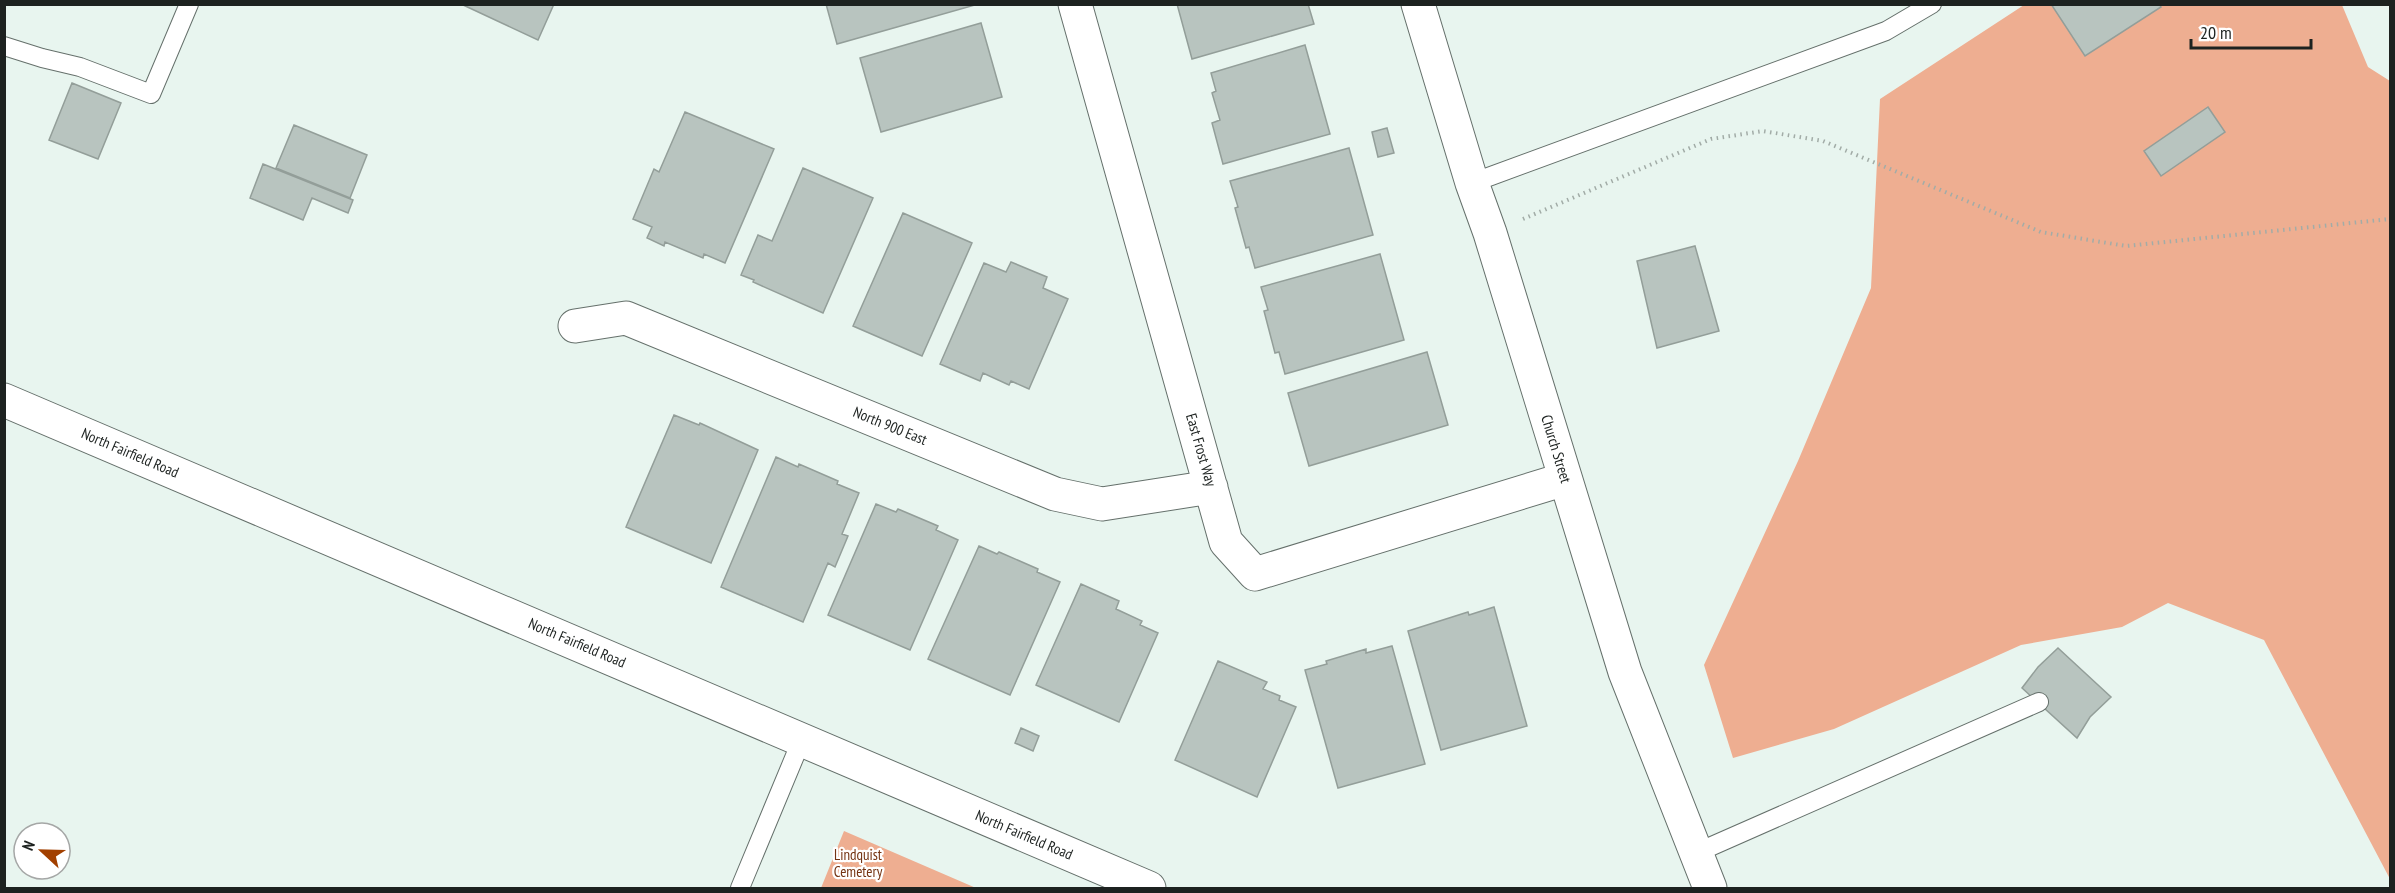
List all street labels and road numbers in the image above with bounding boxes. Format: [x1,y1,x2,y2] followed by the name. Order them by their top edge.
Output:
[850,402,930,449] street label: North 900 East
[1182,411,1221,489] street label: East Frost Way
[1537,412,1576,485] street label: Church Street
[79,423,182,482] street label: North Fairfield Road
[526,613,629,672] street label: North Fairfield Road
[973,805,1076,864] street label: North Fairfield Road

